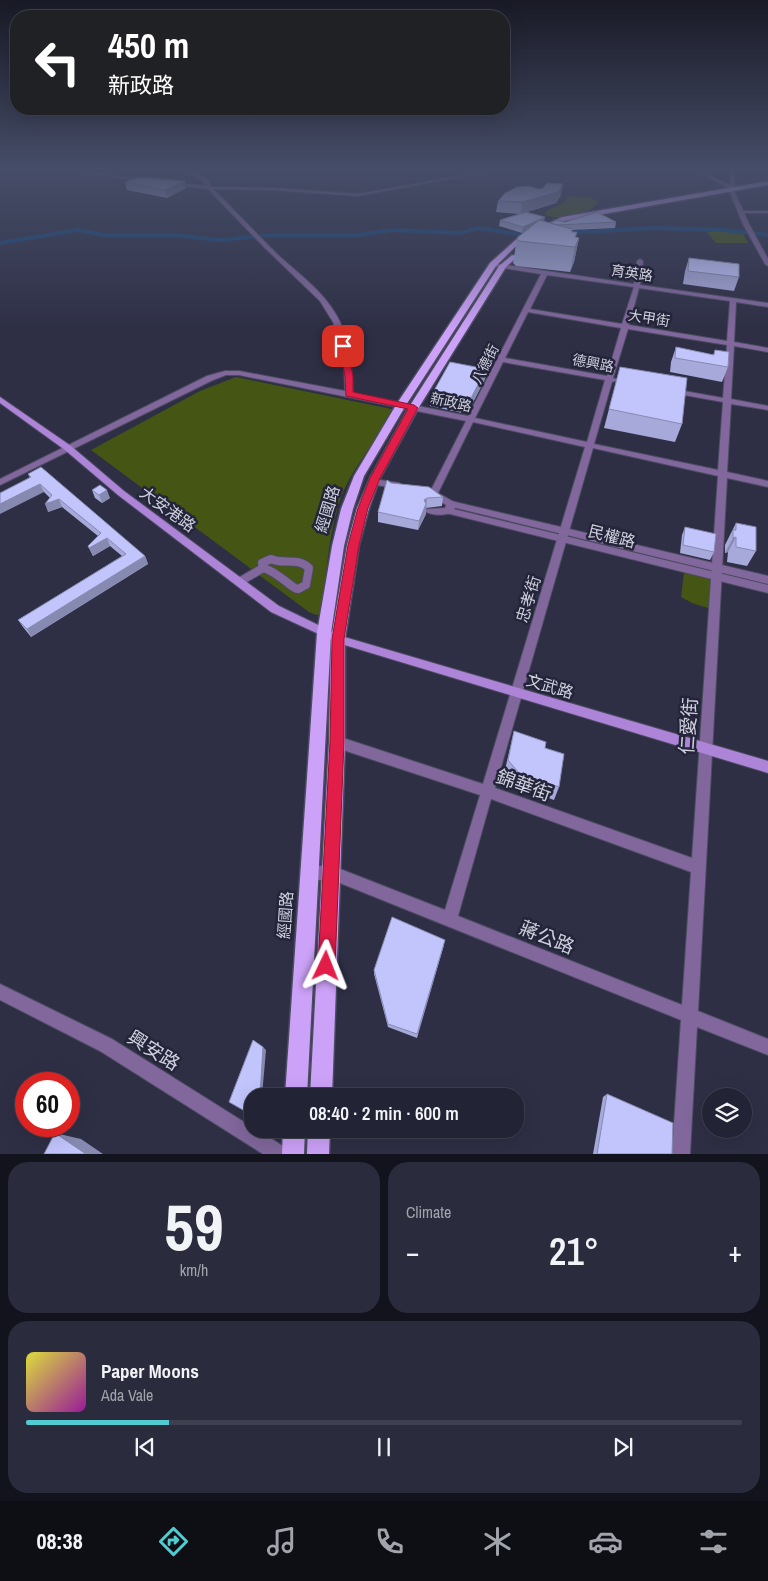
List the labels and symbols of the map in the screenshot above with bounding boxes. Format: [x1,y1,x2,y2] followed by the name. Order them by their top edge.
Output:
[610,261,654,285] street label: 育英路
[627,306,671,330] street label: 大甲街
[322,325,364,367] pin
[467,341,503,387] street label: 八德街
[571,350,615,376] street label: 德興路
[429,389,473,415] street label: 新政路
[136,481,200,537] street label: 大安港路
[309,483,345,535] street label: 經國路
[586,520,638,552] street label: 民權路
[510,573,546,625] street label: 忠孝街
[524,668,576,704] street label: 文武路
[673,697,703,755] street label: 仁愛街
[493,763,555,807] street label: 錦華街
[272,890,298,940] street label: 經國路
[516,914,578,960] street label: 蔣公路
[299,939,351,991] position arrow
[123,1024,185,1076] street label: 興安路
[15,1072,80,1137] speed limit sign: 60

